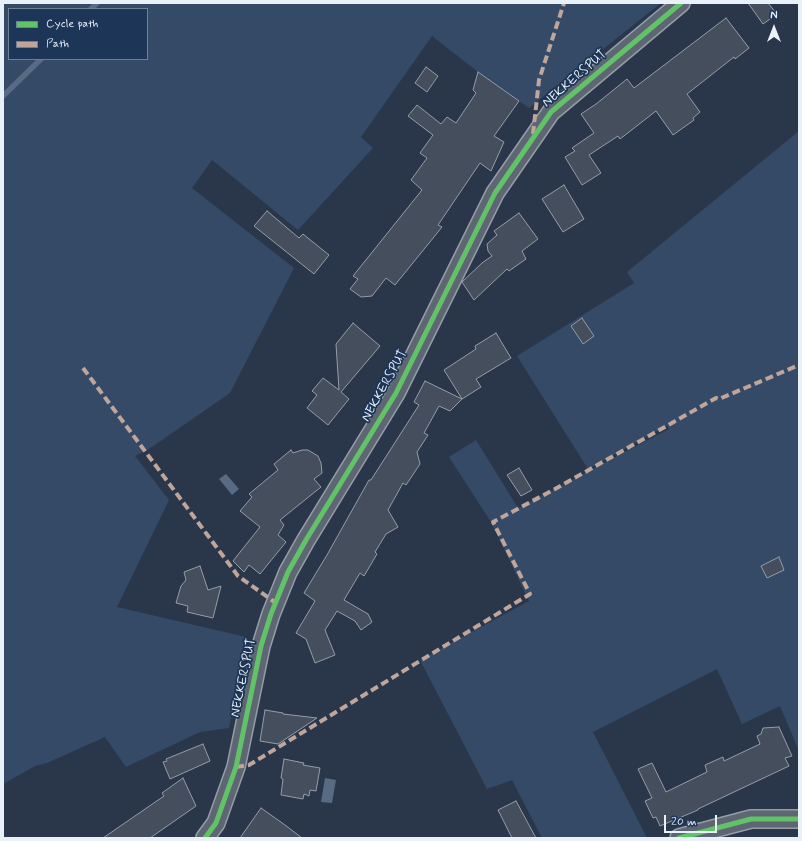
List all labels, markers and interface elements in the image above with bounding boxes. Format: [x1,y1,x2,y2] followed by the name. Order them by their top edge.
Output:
[8,8,148,60] legend
[754,8,794,48] north arrow
[770,9,778,23] text: N
[46,16,98,32] text: Cycle path
[46,36,69,52] text: Path
[540,47,610,111] street label: NEKKERSPUT
[359,347,411,425] street label: NEKKERSPUT
[228,637,260,719] street label: NEKKERSPUT
[666,807,719,833] scale bar
[671,814,697,830] text: 20 m

